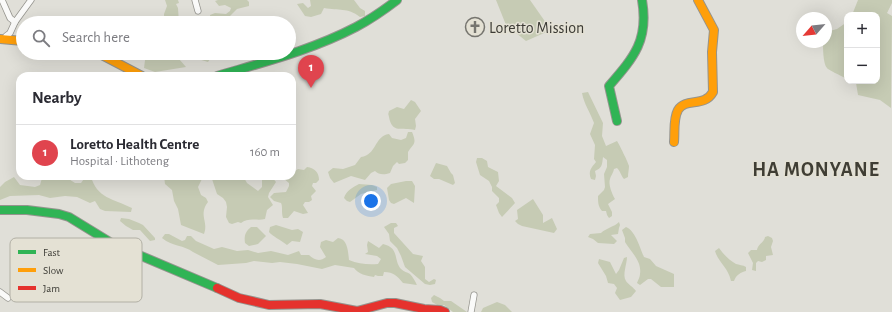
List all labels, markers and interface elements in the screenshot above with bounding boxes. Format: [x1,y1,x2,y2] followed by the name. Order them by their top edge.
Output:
[796,12,832,48] north arrow
[844,12,880,84] map controls
[844,12,880,48] button: +
[16,16,296,60] search box
[464,16,486,38] church icon: Loretto Mission
[489,20,584,36] place label: Loretto Mission
[30,27,52,49] icon: search
[62,30,130,45] text: Search here
[844,48,880,84] button: −
[298,55,324,88] pin: 1
[32,89,82,106] text: Nearby
[70,137,199,152] text: Loretto Health Centre
[43,146,47,159] text: 1
[250,146,280,159] text: 160 m
[70,155,169,168] text: Hospital · Lithoteng
[752,160,880,180] district label: HA MONYANE
[361,191,381,211] your location
[10,238,142,302] legend
[43,247,61,258] text: Fast
[43,265,64,276] text: Slow
[43,283,60,294] text: Jam

